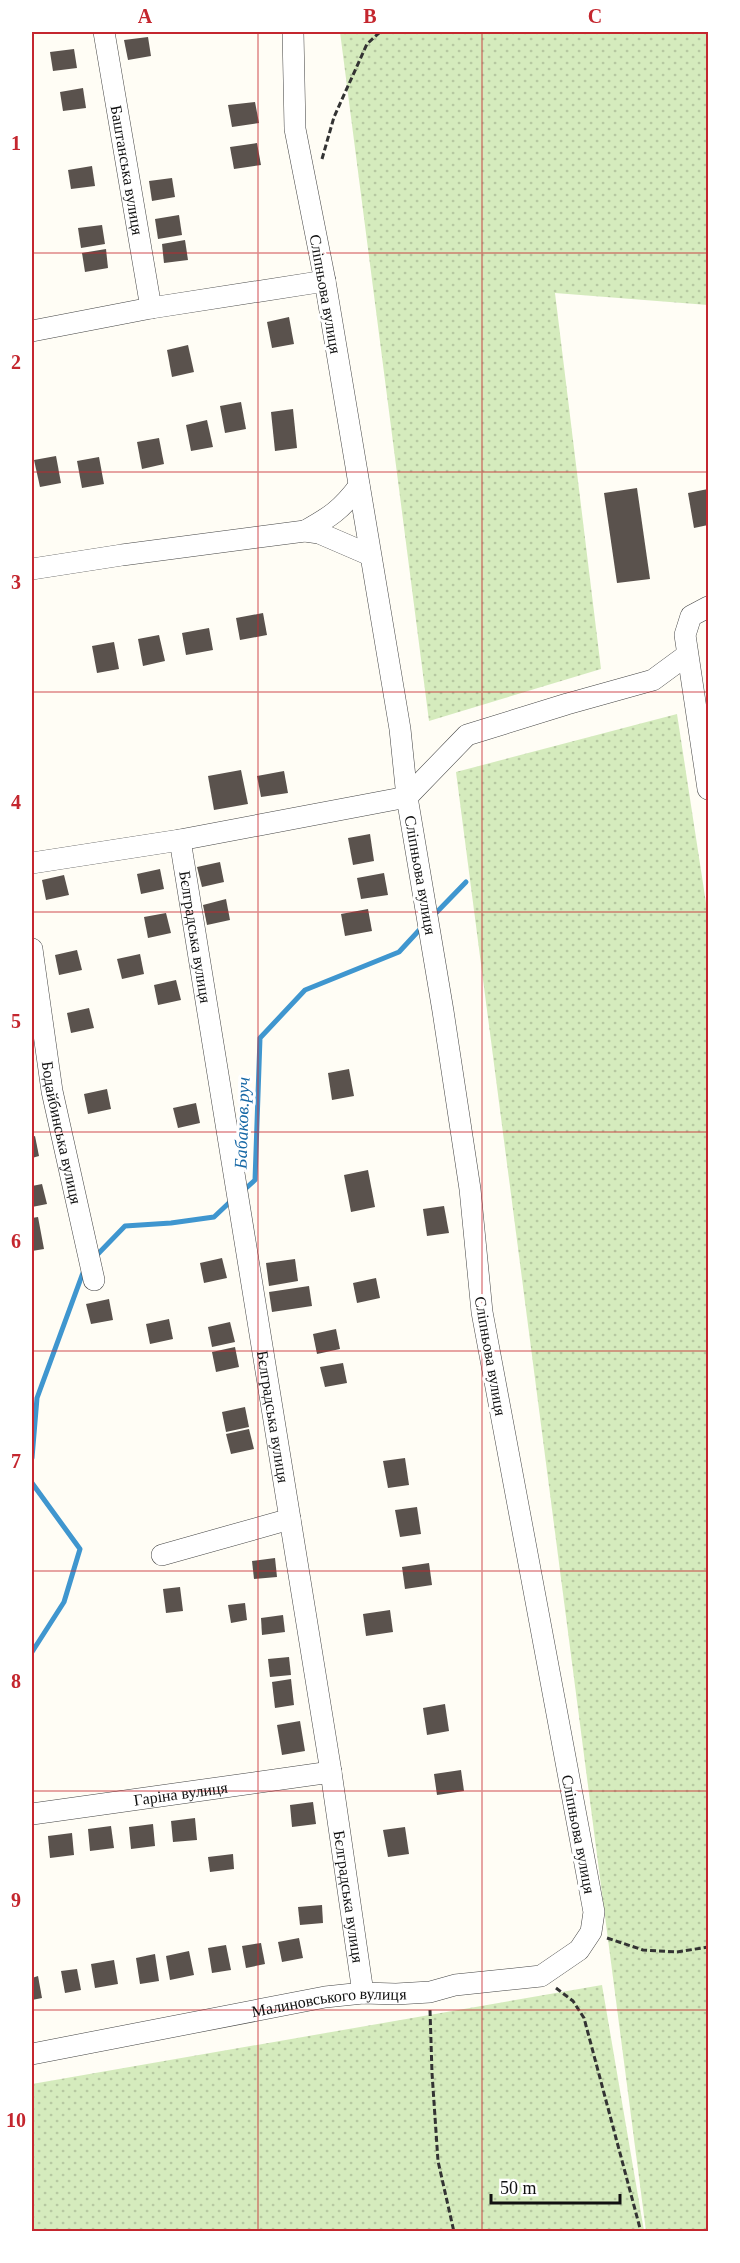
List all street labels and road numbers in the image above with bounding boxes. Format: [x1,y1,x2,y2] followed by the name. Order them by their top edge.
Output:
[108,104,147,237] street label: Баштанська вулиця
[306,233,344,356] street label: Сліпньова вулиця
[401,814,439,937] street label: Сліпньова вулиця
[176,869,214,1005] street label: Бєлградська вулиця
[39,1060,85,1206] street label: Бодайбинська вулиця
[471,1295,509,1418] street label: Сліпньова вулиця
[254,1349,292,1485] street label: Бєлградська вулиця
[558,1773,598,1896] street label: Сліпньова вулиця
[132,1779,229,1809] street label: Гаріна вулиця
[331,1829,367,1965] street label: Бєлградська вулиця
[250,1985,408,2020] street label: Малиновського вулиця

